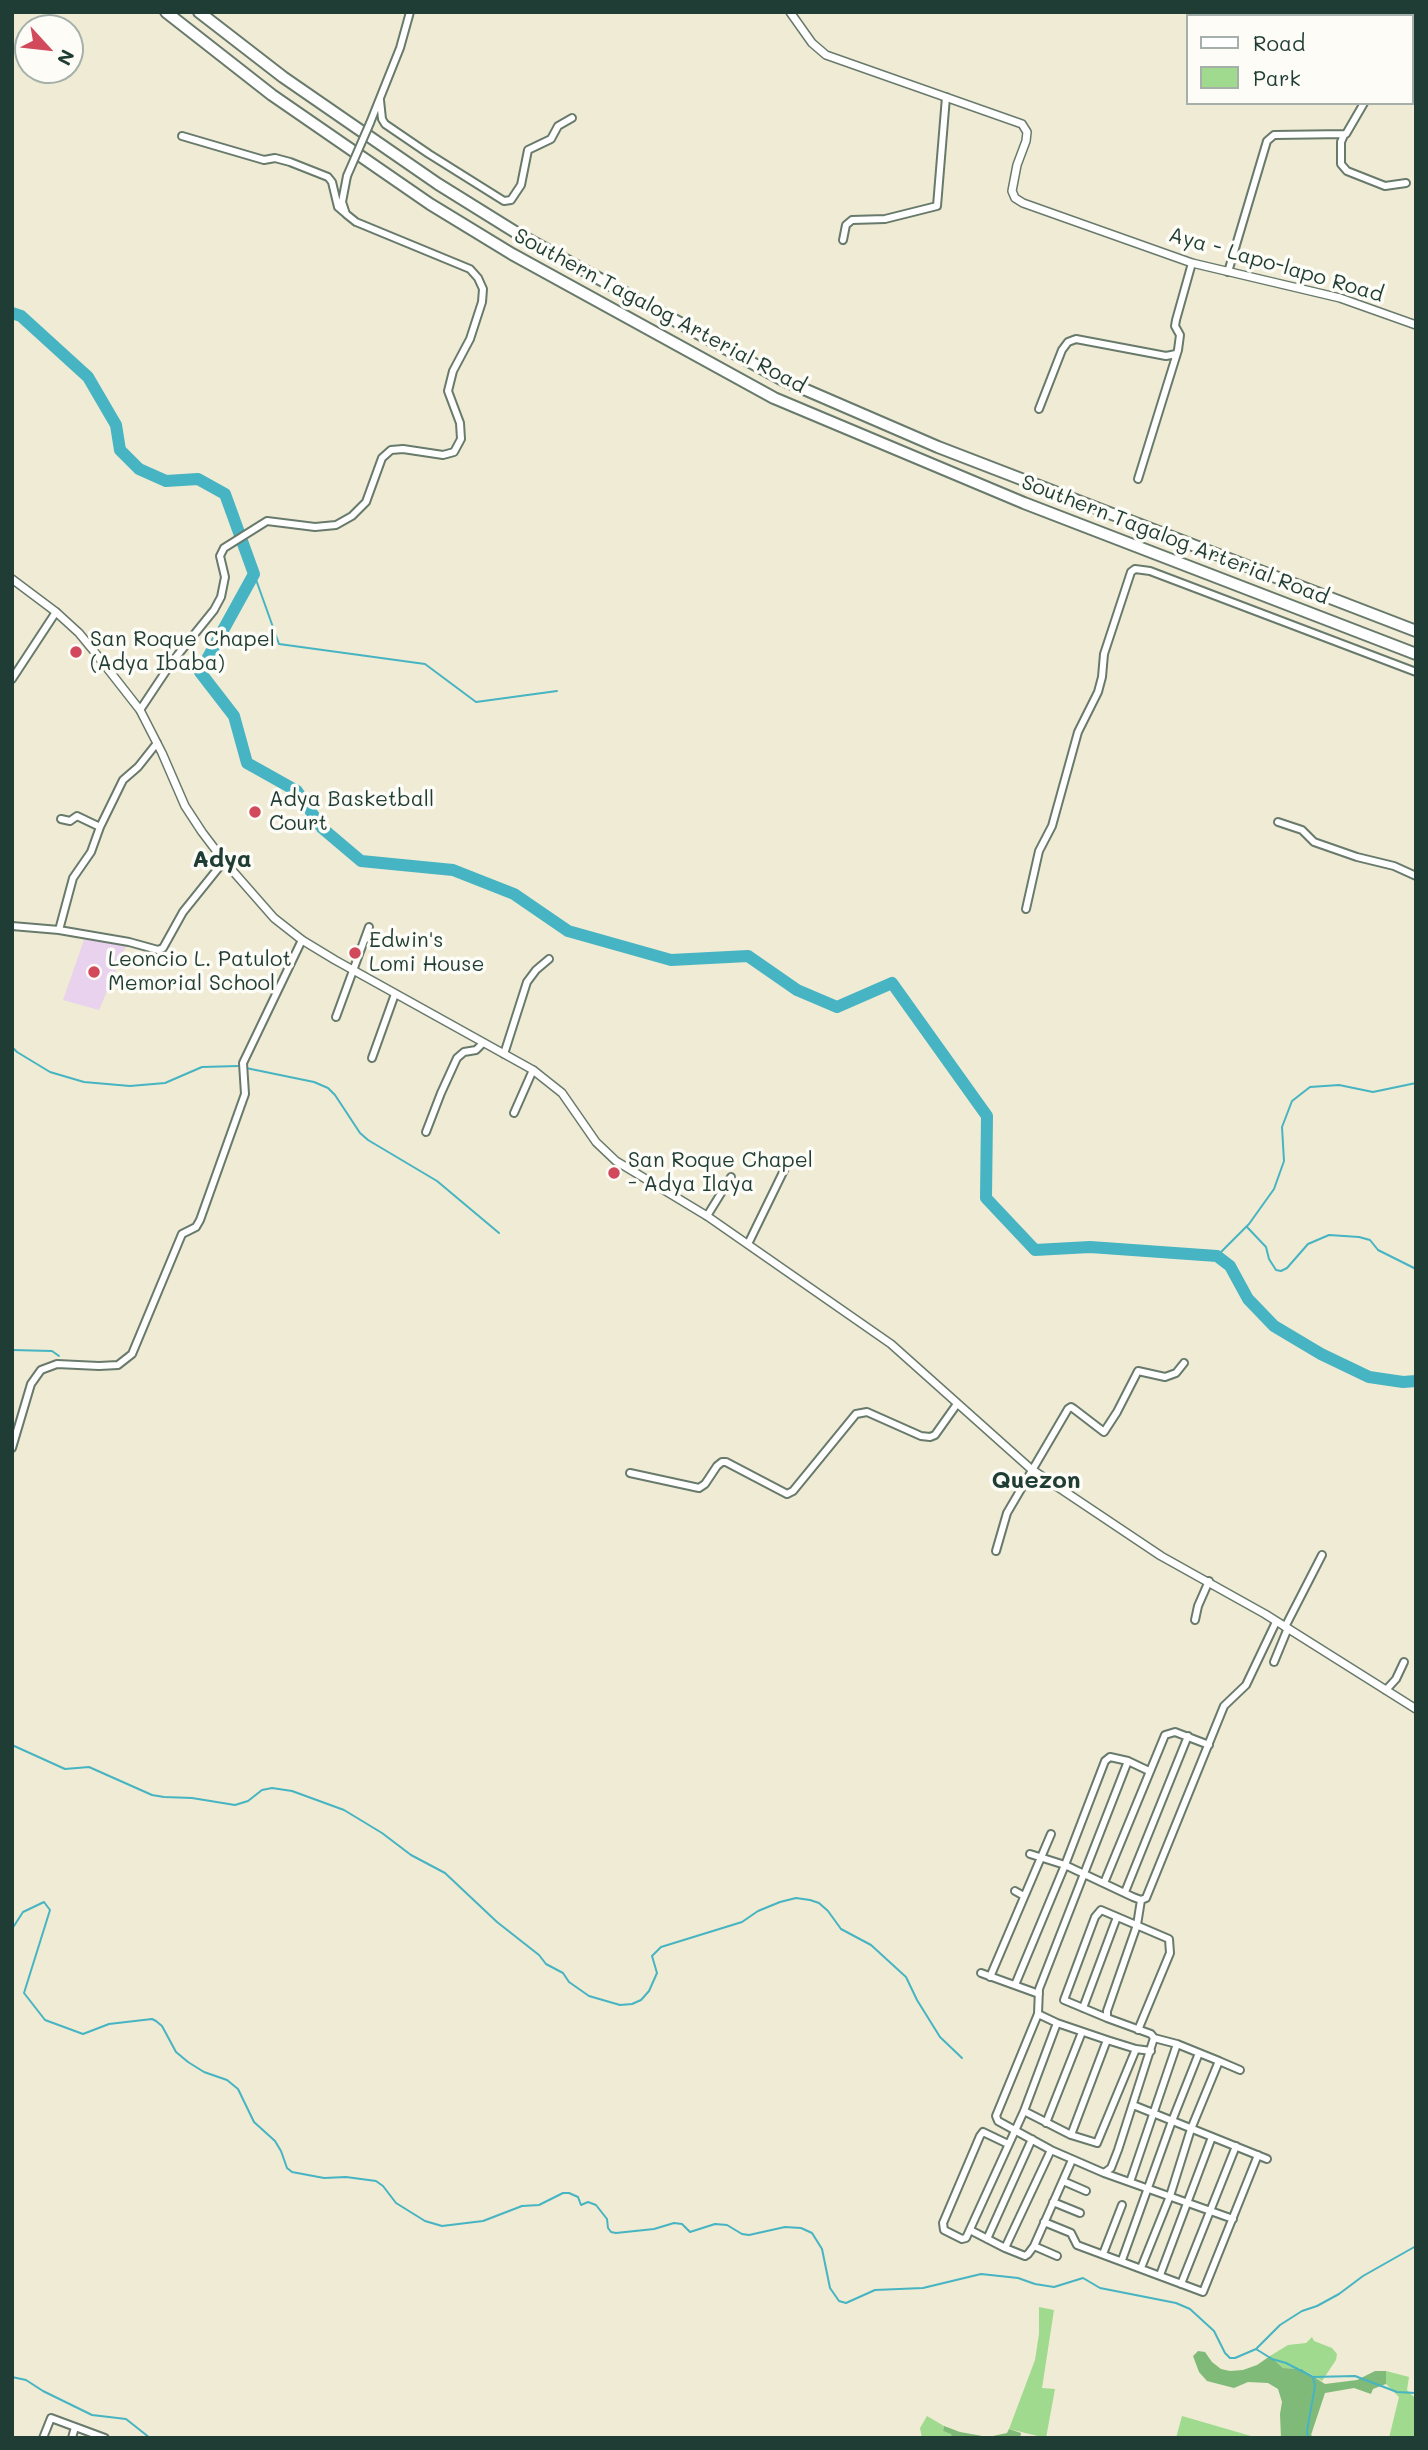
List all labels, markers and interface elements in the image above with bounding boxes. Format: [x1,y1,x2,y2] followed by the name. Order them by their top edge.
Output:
[14,14,84,84] north arrow
[1186,14,1414,105] legend
[1253,29,1305,56] text: Road
[52,46,81,70] text: N
[1253,64,1301,91] text: Park
[1166,222,1386,308] street label: Aya - Lapo-lapo Road
[510,223,810,399] street label: Southern Tagalog Arterial Road
[1018,470,1332,610] street label: Southern Tagalog Arterial Road
[90,627,275,677] place label: San Roque Chapel (Adya Ibaba)
[68,644,84,660] marker: San Roque Chapel (Adya Ibaba)
[269,787,434,837] place label: Adya Basketball Court
[247,804,263,820] marker: Adya Basketball Court
[192,846,252,874] district label: Adya
[369,928,484,978] place label: Edwin's Lomi House
[347,945,363,961] marker: Edwin's Lomi House
[108,947,292,997] place label: Leoncio L. Patulot Memorial School
[86,964,102,980] marker: Leoncio L. Patulot Memorial School
[628,1148,813,1198] place label: San Roque Chapel - Adya Ilaya
[606,1165,622,1181] marker: San Roque Chapel - Adya Ilaya
[991,1467,1081,1495] district label: Quezon

